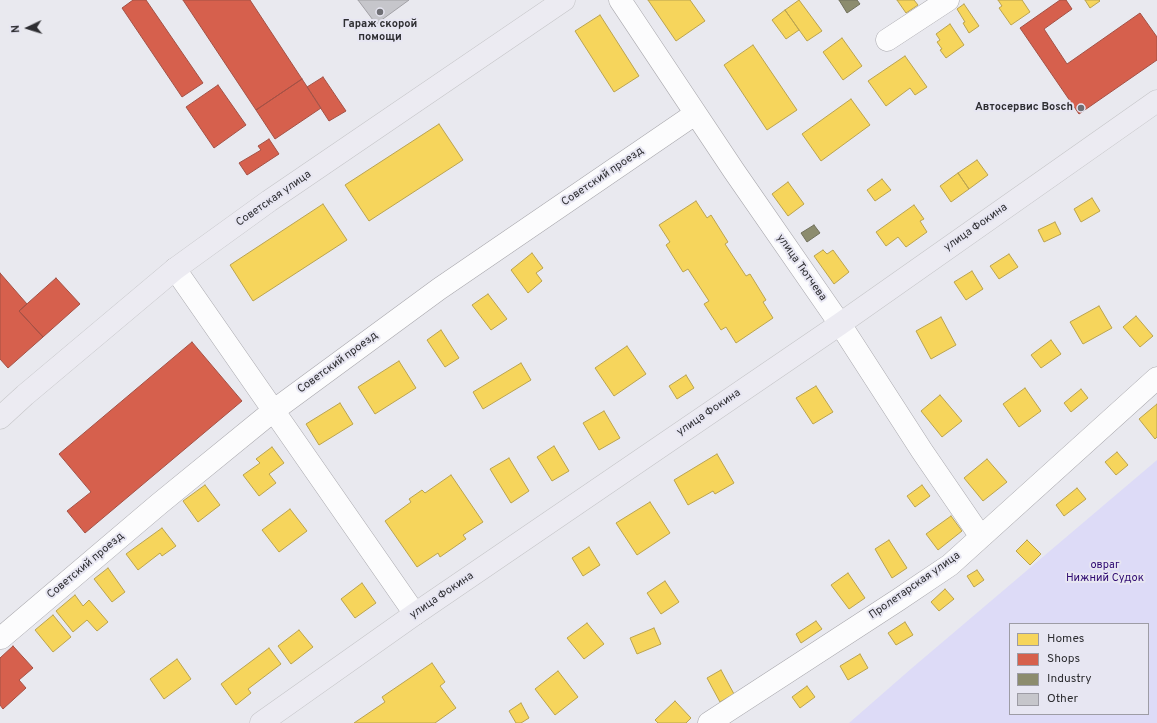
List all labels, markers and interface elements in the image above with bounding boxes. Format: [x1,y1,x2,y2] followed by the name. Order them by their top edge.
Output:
[375,7,385,17] marker: Гараж скорой помощи
[8,8,48,48] north arrow
[343,18,417,44] place label: Гараж скорой помощи
[9,24,23,33] text: N
[975,101,1073,115] place label: Автосервис Bosch
[1076,103,1086,113] marker: Автосервис Bosch
[559,145,647,209] street label: Советский проезд
[234,168,314,230] street label: Советская улица
[942,201,1010,255] street label: улица Фокина
[773,232,829,304] street label: улица Тютчева
[295,329,381,397] street label: Советский проезд
[674,387,744,439] street label: улица Фокина
[45,530,127,602] street label: Советский проезд
[867,550,963,622] street label: Пролетарская улица
[1066,559,1144,585] park label: овраг Нижний Судок
[407,570,477,622] street label: улица Фокина
[1009,623,1149,715] legend
[1047,631,1084,647] text: Homes
[1047,651,1080,667] text: Shops
[1047,671,1092,687] text: Industry
[1047,691,1078,707] text: Other

